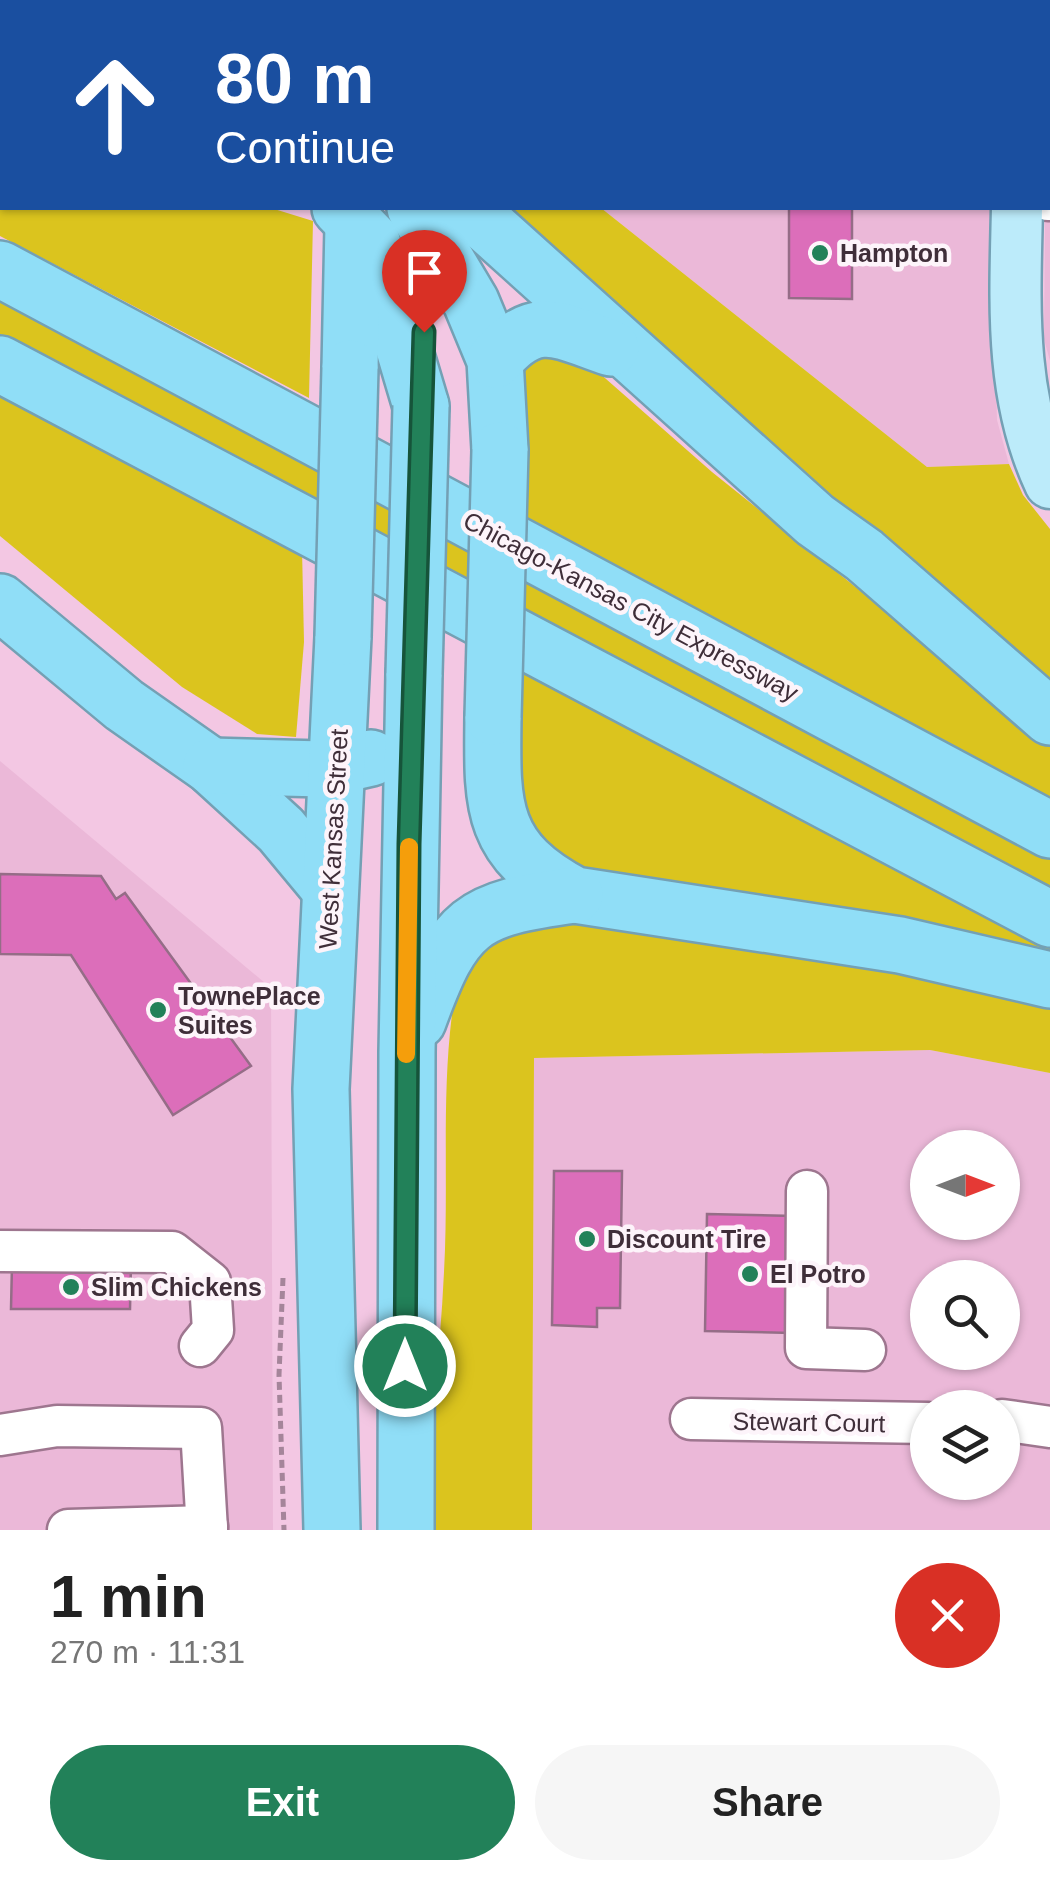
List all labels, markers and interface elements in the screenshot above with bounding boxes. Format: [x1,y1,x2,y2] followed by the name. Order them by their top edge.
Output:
[50,40,180,170] icon: ahead
[215,40,375,118] text: 80 m
[215,122,395,173] text: Continue
[382,230,467,333] pin
[840,239,948,267] place label: Hampton
[809,242,831,264] marker: Hampton
[397,245,452,300] icon: arrive
[459,506,804,707] street label: Chicago-Kansas City Expressway
[313,728,353,950] street label: West Kansas Street
[178,982,321,1039] place label: TownePlace Suites
[147,999,169,1021] marker: TownePlace Suites
[910,1130,1020,1240] north arrow
[910,1130,1020,1500] map controls
[607,1225,766,1253] place label: Discount Tire
[576,1228,598,1250] marker: Discount Tire
[770,1260,866,1288] place label: El Potro
[910,1260,1020,1370] button: search
[739,1263,761,1285] marker: El Potro
[91,1273,262,1301] place label: Slim Chickens
[60,1276,82,1298] marker: Slim Chickens
[353,1314,457,1418] position arrow
[910,1390,1020,1500] button: layers
[732,1407,886,1437] street label: Stewart Court
[50,1563,207,1630] text: 1 min
[895,1563,1000,1668] button: close
[50,1634,245,1670] text: 270 m · 11:31
[50,1745,515,1860] button: Exit
[535,1745,1000,1860] button: Share

